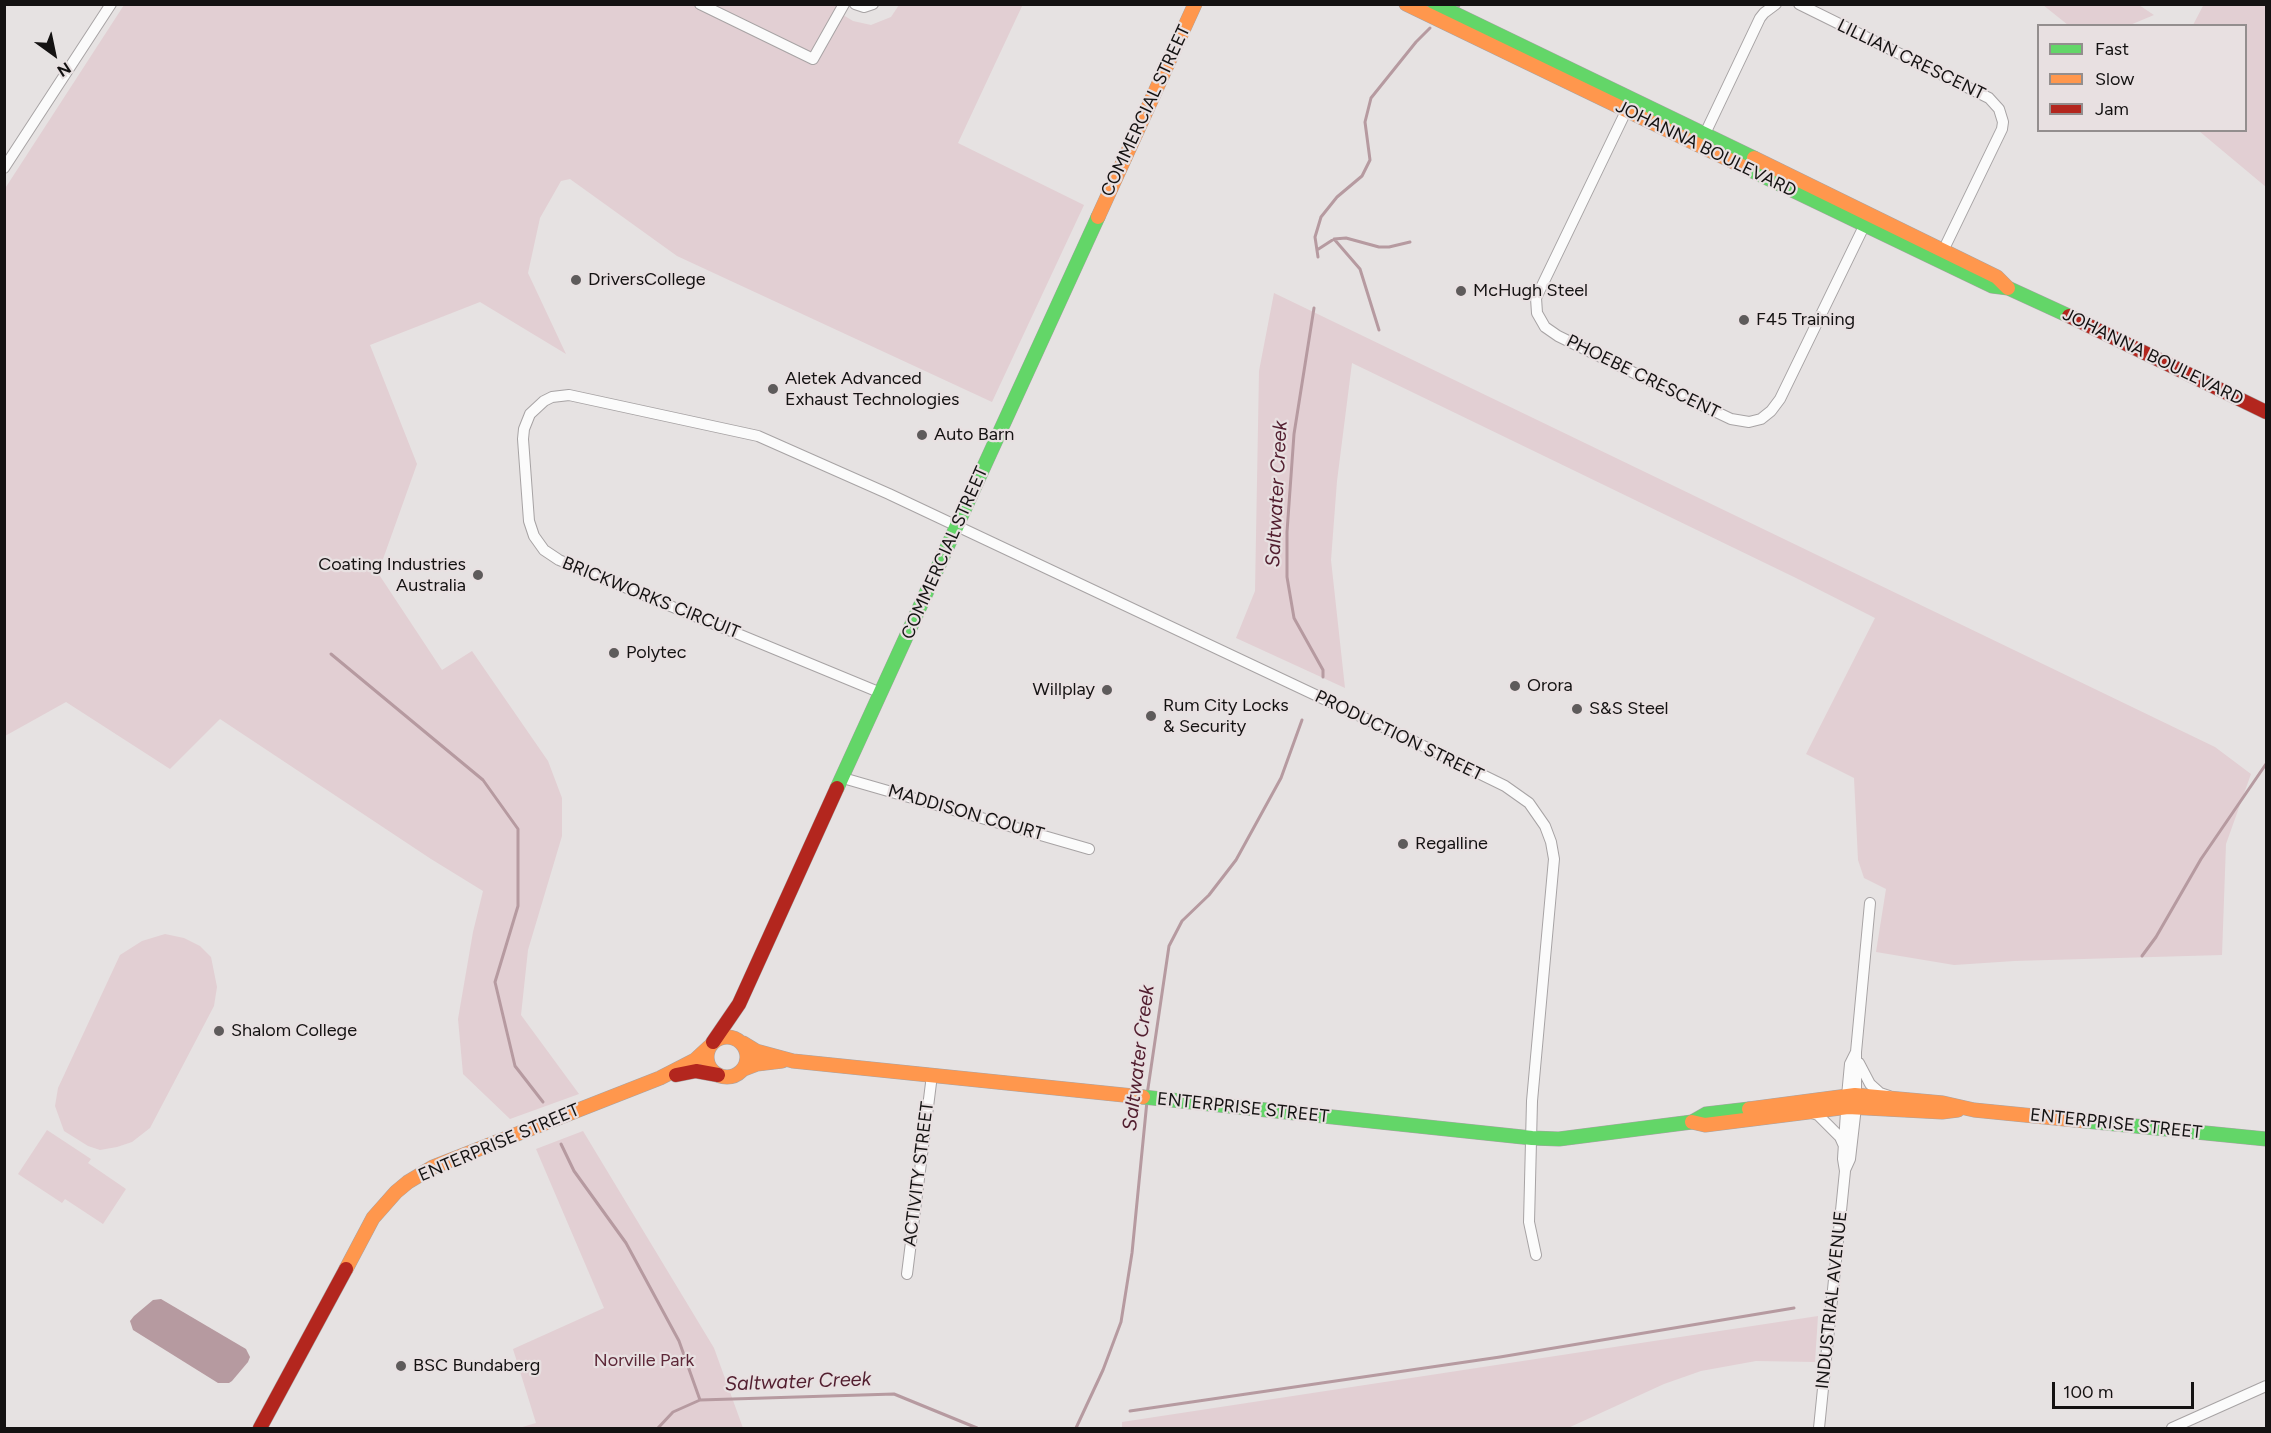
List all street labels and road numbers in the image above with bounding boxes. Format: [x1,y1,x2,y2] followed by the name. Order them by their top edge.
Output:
[1834,15,1988,105] street label: LILLIAN CRESCENT
[1097,22,1195,200] street label: COMMERCIAL STREET
[1612,96,1800,202] street label: JOHANNA BOULEVARD
[2059,304,2247,410] street label: JOHANNA BOULEVARD
[1563,330,1723,424] street label: PHOEBE CRESCENT
[897,463,993,643] street label: COMMERCIAL STREET
[559,552,743,644] street label: BRICKWORKS CIRCUIT
[1311,686,1487,786] street label: PRODUCTION STREET
[886,780,1046,846] street label: MADDISON COURT
[1156,1088,1330,1128] street label: ENTERPRISE STREET
[415,1099,583,1187] street label: ENTERPRISE STREET
[899,1100,939,1248] street label: ACTIVITY STREET
[2029,1104,2203,1144] street label: ENTERPRISE STREET
[1812,1210,1852,1390] street label: INDUSTRIAL AVENUE

